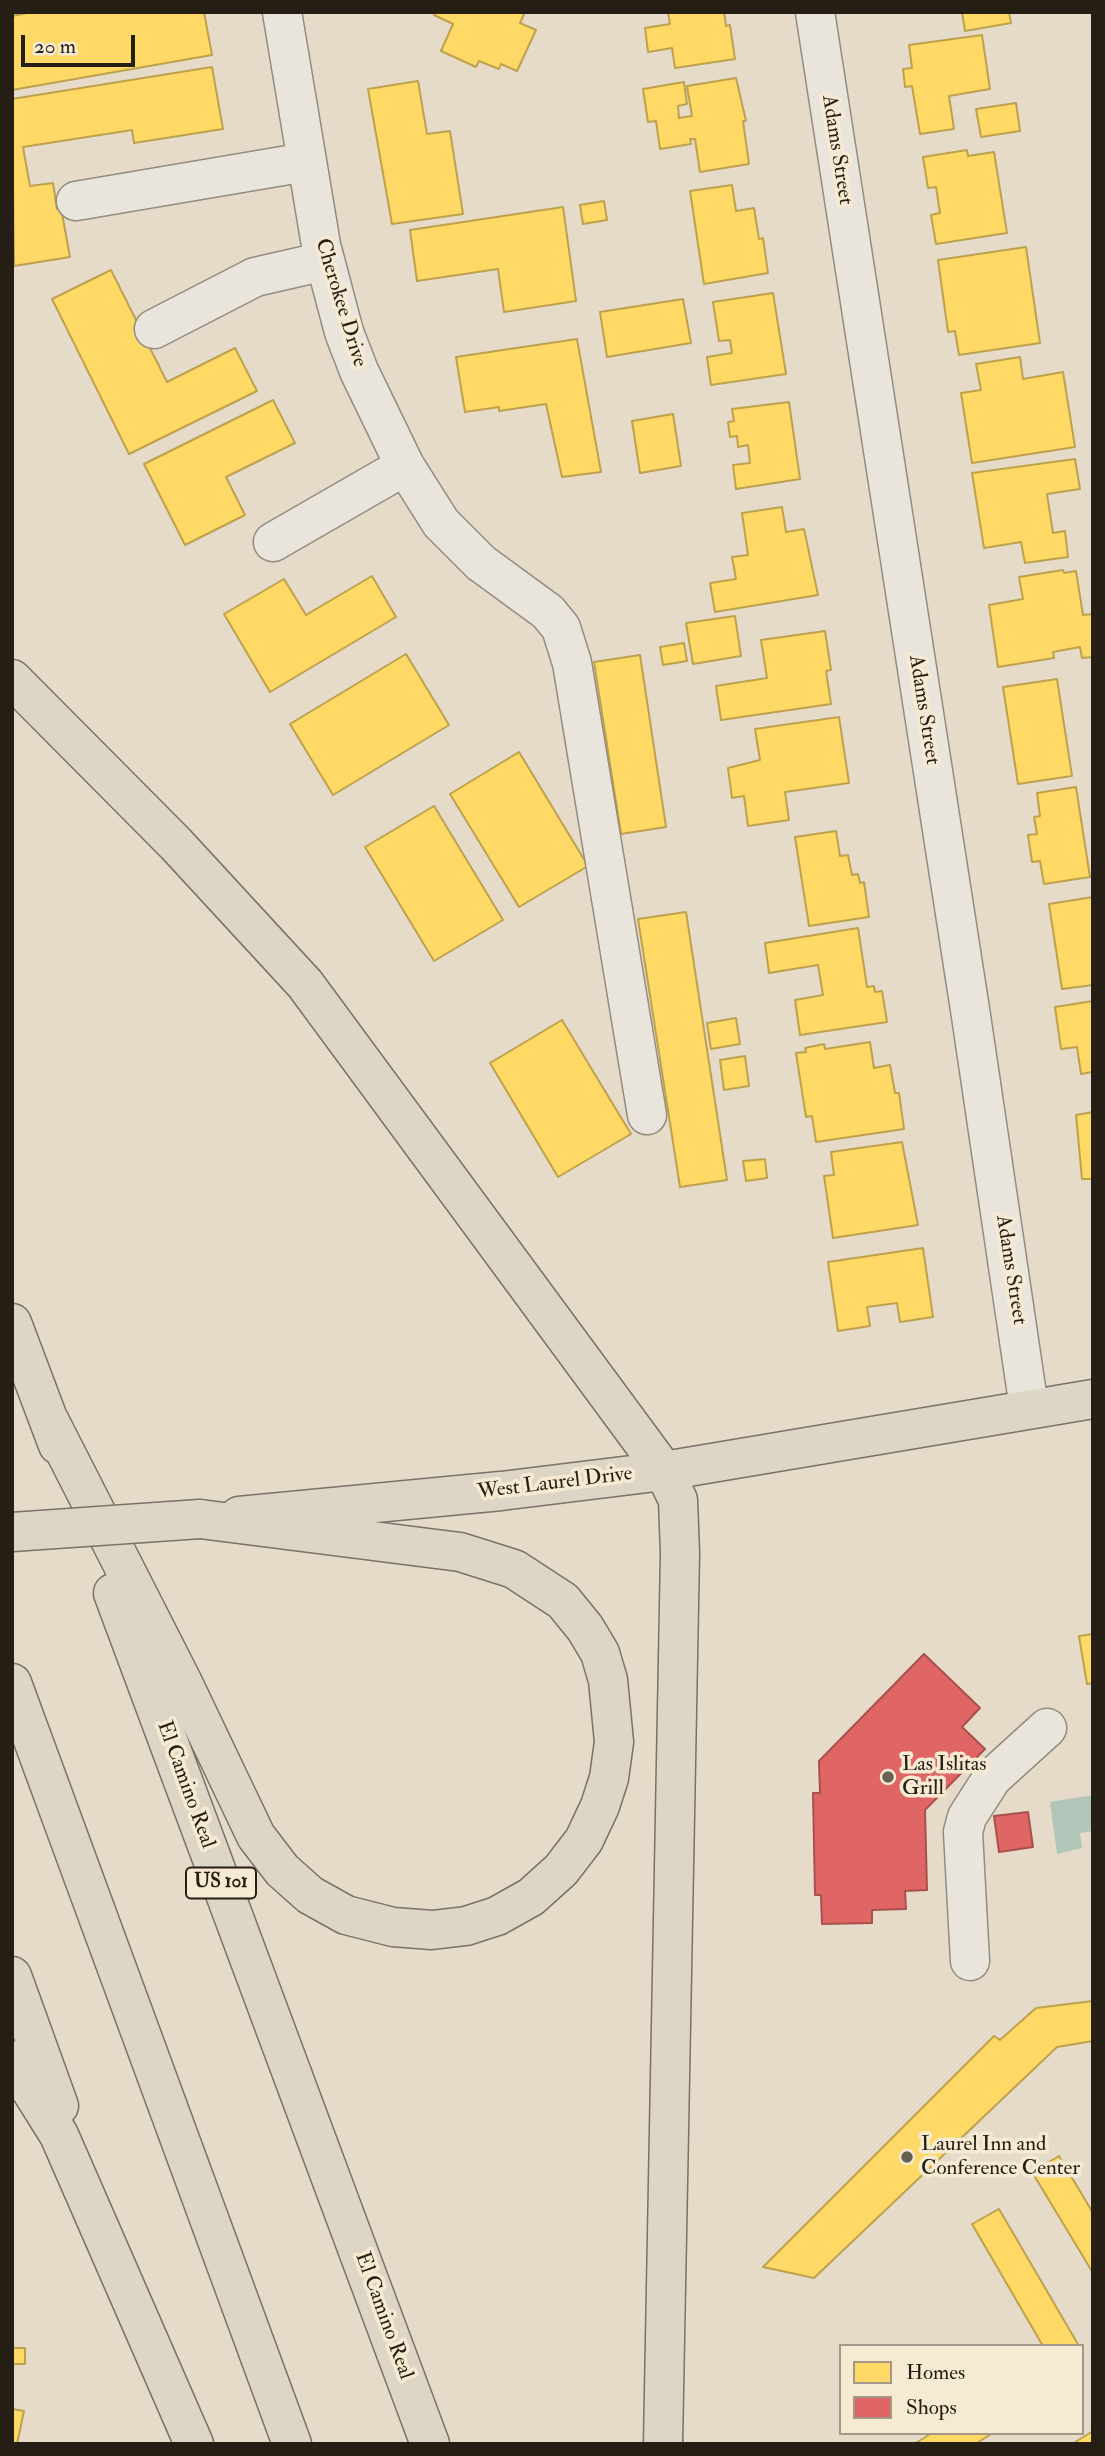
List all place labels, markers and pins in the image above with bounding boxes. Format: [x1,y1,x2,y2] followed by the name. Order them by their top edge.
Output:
[902,1752,987,1802] place label: Las Islitas Grill
[880,1769,896,1785] marker: Las Islitas Grill
[921,2132,1080,2182] place label: Laurel Inn and Conference Center
[899,2149,915,2165] marker: Laurel Inn and Conference Center

